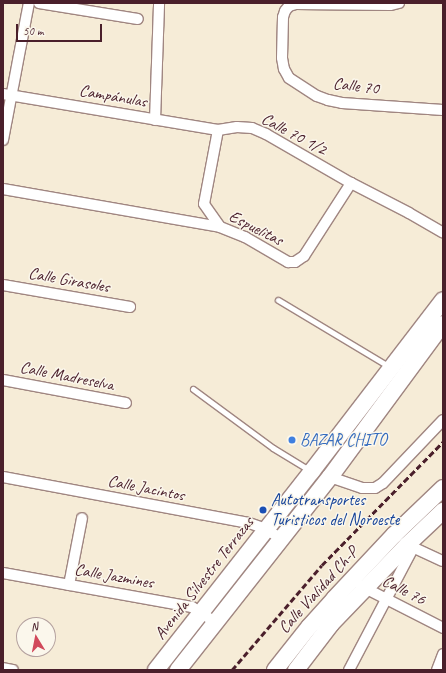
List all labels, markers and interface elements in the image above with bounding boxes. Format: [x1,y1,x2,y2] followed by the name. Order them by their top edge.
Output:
[18,16,104,42] scale bar
[23,23,43,39] text: 50 m
[332,73,380,99] street label: Calle 70
[78,80,148,112] street label: Campánulas
[258,108,330,160] street label: Calle 70 1/2
[226,206,286,250] street label: Espuelitas
[27,263,111,297] street label: Calle Girasoles
[18,357,116,395] street label: Calle Madreselva
[300,430,387,450] place label: BAZAR CHITO
[287,435,297,445] marker: BAZAR CHITO
[106,471,186,505] street label: Calle Jacintos
[271,490,399,530] place label: Autotransportes Turisticos del Noroeste
[258,505,268,515] marker: Autotransportes Turisticos del Noroeste
[150,513,258,643] street label: Avenida Silvestre Terrazas
[274,543,362,637] street label: Calle Vialidad Ch-P
[72,559,156,593] street label: Calle Jazmines
[379,570,429,610] street label: Calle 76
[16,617,56,657] north arrow
[30,619,39,634] text: N

